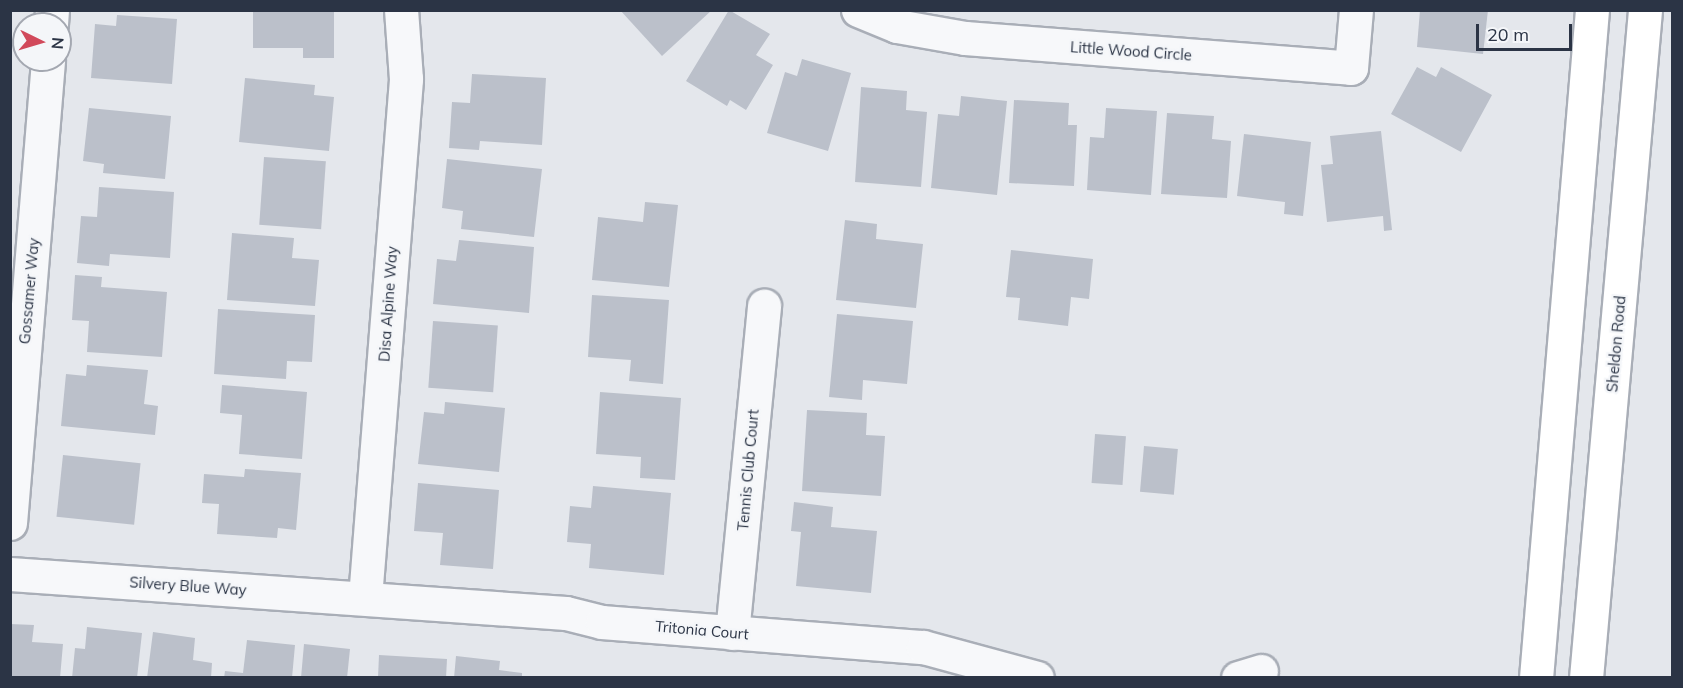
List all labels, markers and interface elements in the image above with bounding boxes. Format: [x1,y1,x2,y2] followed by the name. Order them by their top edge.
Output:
[12,12,72,72] north arrow
[1479,12,1575,50] scale bar
[1487,23,1529,46] text: 20 m
[47,36,68,50] text: N
[1070,38,1192,64] street label: Little Wood Circle
[15,237,43,345] street label: Gossamer Way
[375,246,401,362] street label: Disa Alpine Way
[1603,295,1629,393] street label: Sheldon Road
[734,408,762,532] street label: Tennis Club Court
[129,573,247,599] street label: Silvery Blue Way
[654,617,750,643] street label: Tritonia Court

